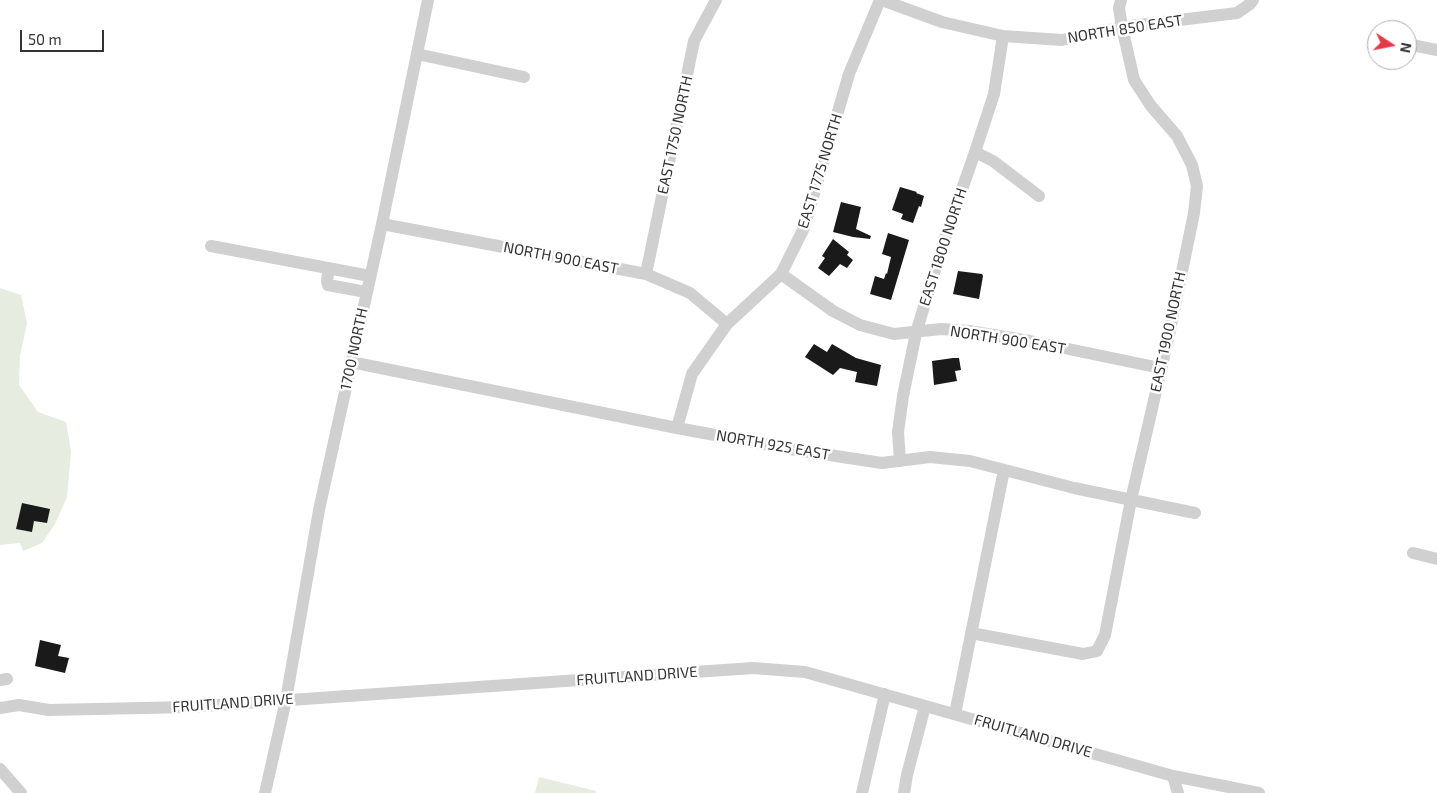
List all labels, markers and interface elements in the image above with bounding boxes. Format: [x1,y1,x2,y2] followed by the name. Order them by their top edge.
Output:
[1066,11,1184,47] street label: NORTH 850 EAST
[22,20,106,52] scale bar
[1367,20,1417,70] north arrow
[28,30,62,48] text: 50 m
[1397,41,1416,54] text: N
[654,74,696,196] street label: EAST 1750 NORTH
[794,111,846,231] street label: EAST 1775 NORTH
[915,186,971,308] street label: EAST 1800 NORTH
[502,238,620,278] street label: NORTH 900 EAST
[1146,270,1190,394] street label: EAST 1900 NORTH
[337,306,371,392] street label: 1700 NORTH
[949,322,1067,358] street label: NORTH 900 EAST
[715,426,831,464] street label: NORTH 925 EAST
[576,663,698,689] street label: FRUITLAND DRIVE
[172,690,294,716] street label: FRUITLAND DRIVE
[972,711,1094,761] street label: FRUITLAND DRIVE

